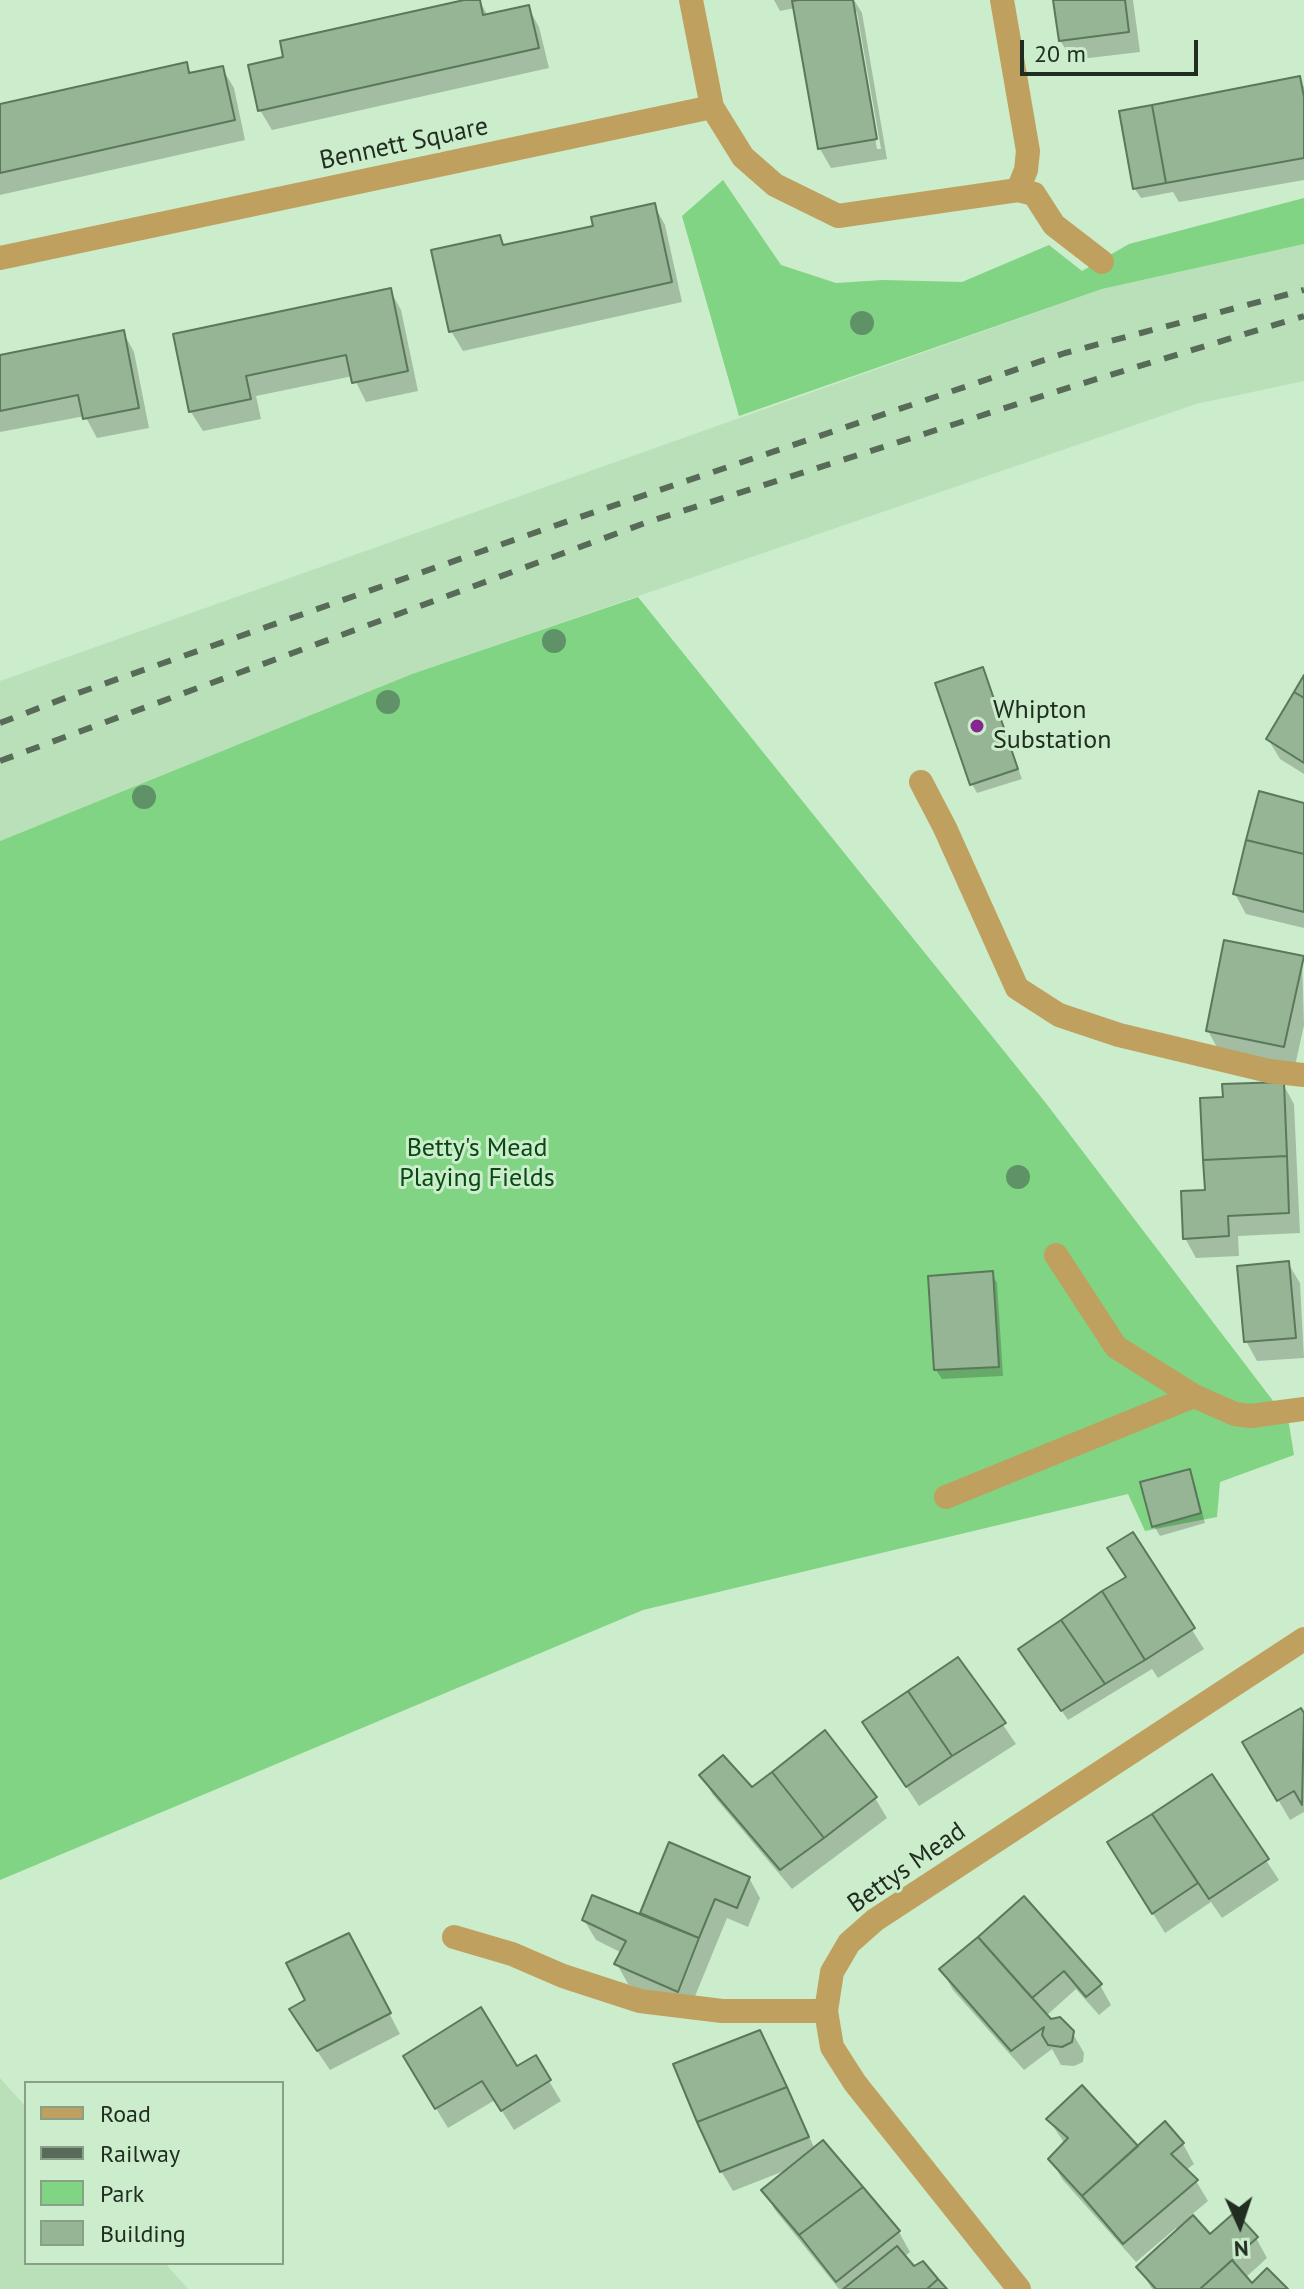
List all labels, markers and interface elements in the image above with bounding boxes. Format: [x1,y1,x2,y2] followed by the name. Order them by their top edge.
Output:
[1024,24,1202,74] scale bar
[1034,38,1086,69] text: 20 m
[317,111,491,177] street label: Bennett Square
[993,695,1111,756] place label: Whipton Substation
[968,717,986,735] marker: Whipton Substation
[399,1133,555,1194] park label: Betty's Mead Playing Fields
[842,1816,972,1920] street label: Bettys Mead
[24,2081,284,2265] legend
[100,2098,151,2129] text: Road
[100,2138,180,2169] text: Railway
[100,2178,144,2209] text: Park
[1200,2185,1280,2265] north arrow
[100,2218,186,2249] text: Building
[1233,2235,1249,2263] text: N

